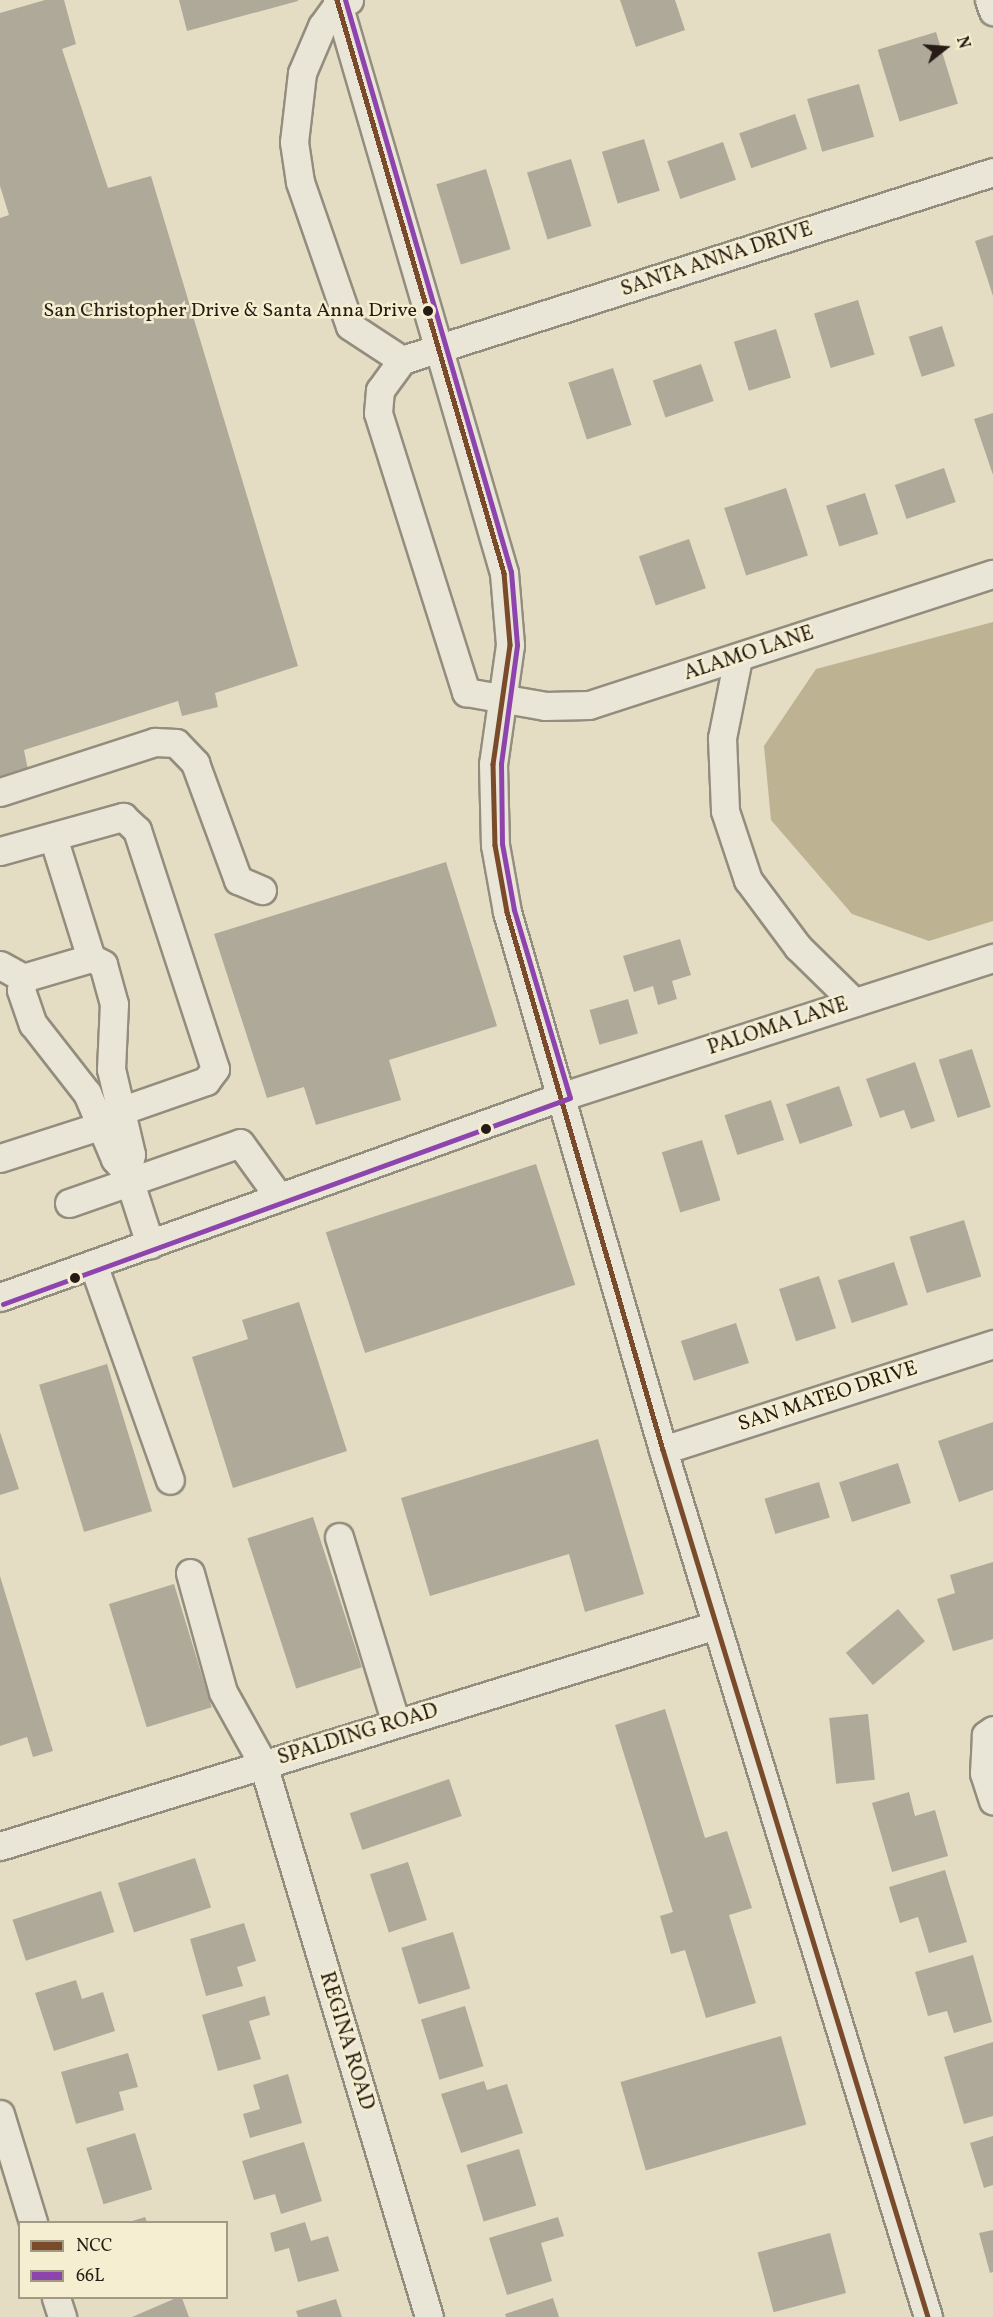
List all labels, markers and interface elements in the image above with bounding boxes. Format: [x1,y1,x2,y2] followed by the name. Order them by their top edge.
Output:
[915,18,975,78] north arrow
[950,34,974,52] text: N
[618,217,816,303] street label: SANTA ANNA DRIVE
[43,299,417,323] place label: San Christopher Drive & Santa Anna Drive
[422,305,434,317] marker: San Christopher Drive & Santa Anna Drive
[681,621,817,687] street label: ALAMO LANE
[705,992,851,1062] street label: PALOMA LANE
[480,1123,492,1135] unlabelled marker
[69,1272,81,1284] unlabelled marker
[735,1356,921,1438] street label: SAN MATEO DRIVE
[275,1699,441,1771] street label: SPALDING ROAD
[313,1969,379,2113] street label: REGINA ROAD
[18,2221,228,2299] legend
[76,2234,113,2259] text: NCC
[76,2264,104,2289] text: 66L

